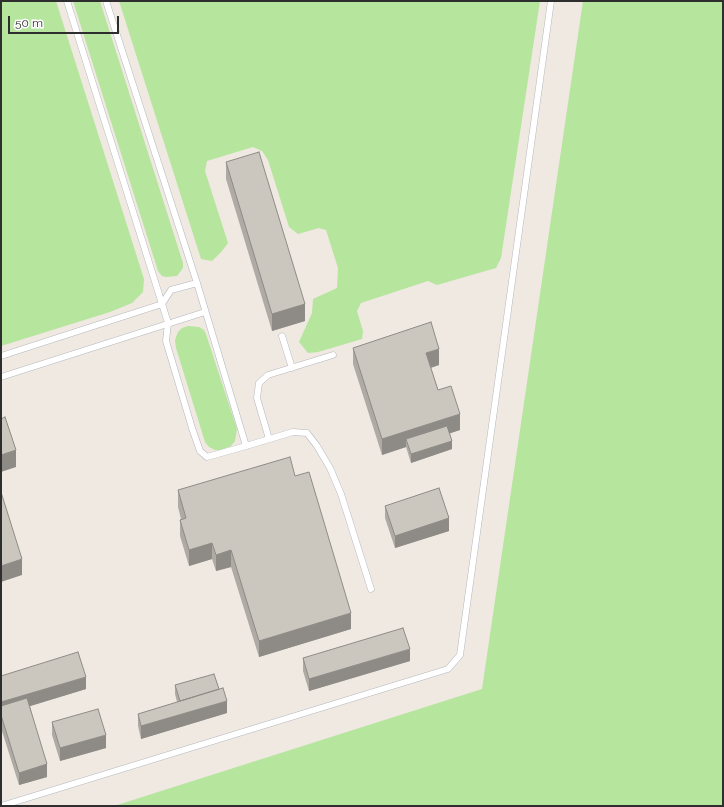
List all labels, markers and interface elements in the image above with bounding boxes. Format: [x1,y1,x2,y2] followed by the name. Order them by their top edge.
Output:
[10,8,121,34] scale bar
[15,16,43,30] text: 50 m

